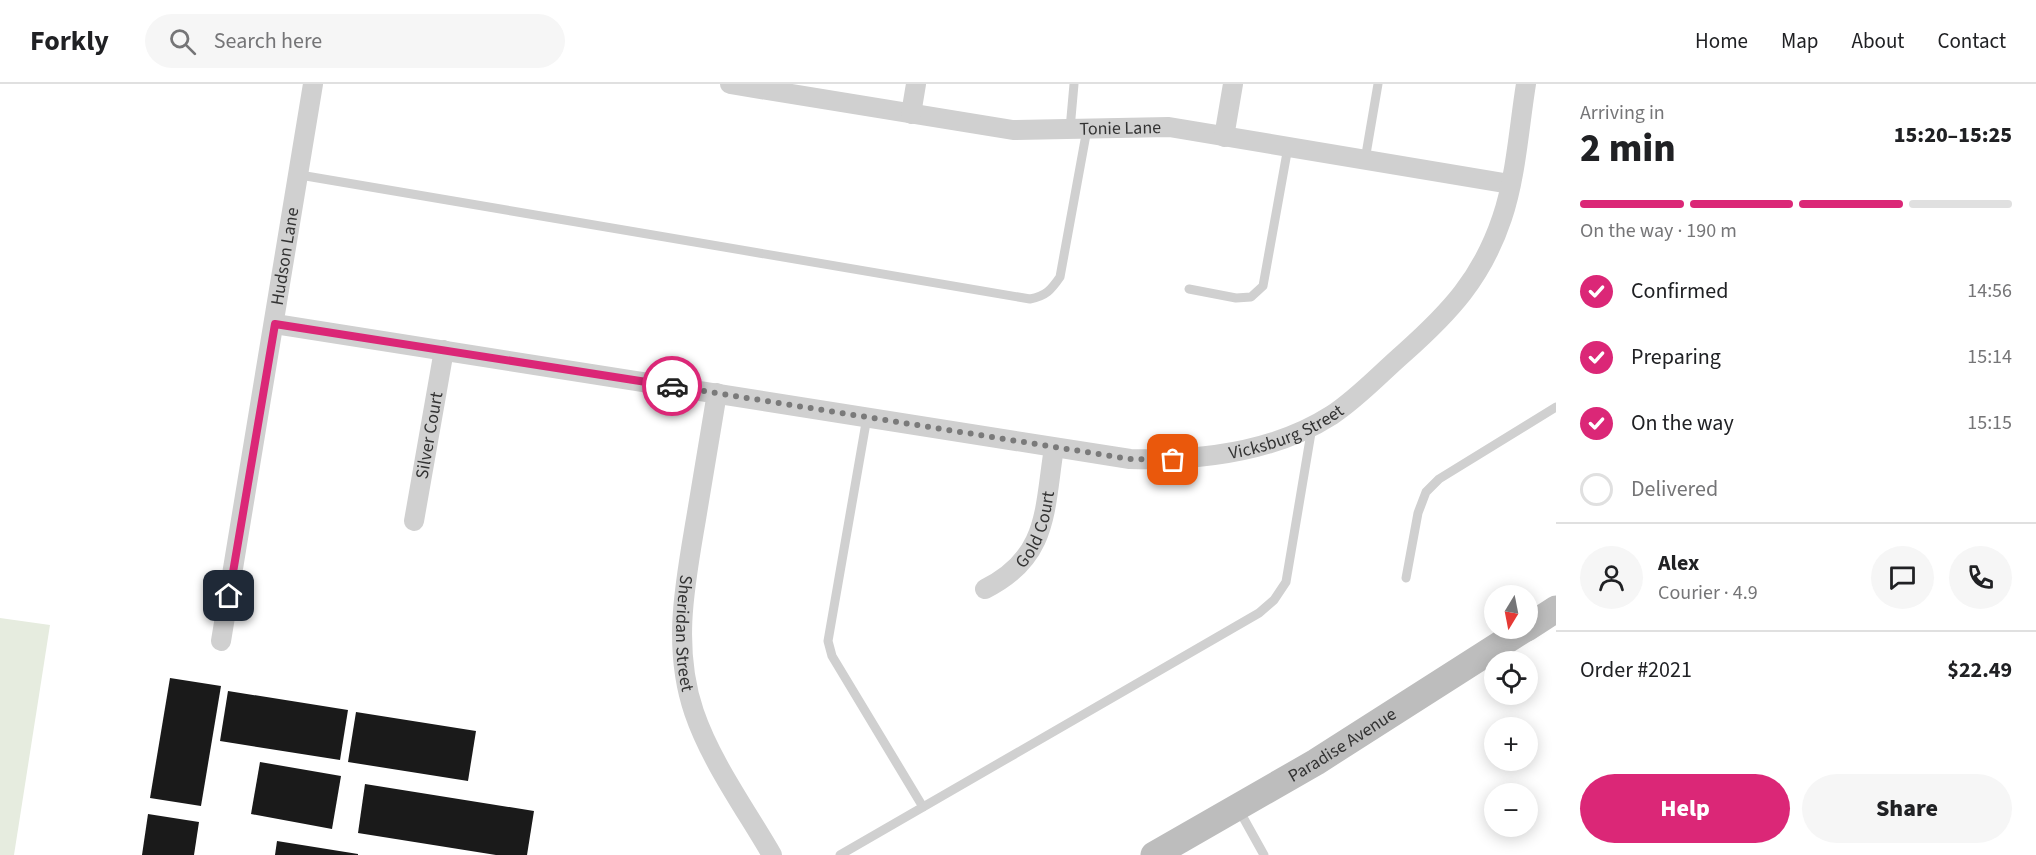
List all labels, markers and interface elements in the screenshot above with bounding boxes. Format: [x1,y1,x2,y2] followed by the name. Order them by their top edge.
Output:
[145,14,565,68] search box
[30,21,109,61] text: Forkly
[166,25,199,58] icon: search
[214,25,322,57] text: Search here
[1695,26,1748,56] text: Home
[1781,26,1819,56] text: Map
[1852,26,1904,56] text: About
[1937,26,2006,56] text: Contact
[1580,99,1665,127] text: Arriving in
[1079,115,1161,141] street label: Tonie Lane
[1894,119,2012,151] text: 15:20–15:25
[1580,121,1676,177] text: 2 min
[264,205,305,307] street label: Hudson Lane
[1580,217,1737,245] text: On the way · 190 m
[1580,275,1613,308] icon: check
[1631,275,1728,307] text: Confirmed
[1967,277,2012,305] text: 14:56
[1580,341,1613,374] icon: check
[1631,341,1721,373] text: Preparing
[1967,343,2012,371] text: 15:14
[642,356,702,416] courier
[656,370,689,403] icon: car
[409,390,449,481] street label: Silver Court
[1227,398,1349,465] street label: Vicksburg Street
[1580,407,1613,440] icon: check
[1631,407,1734,439] text: On the way
[1967,409,2012,437] text: 15:15
[1147,434,1198,485] pin
[1156,443,1189,476] icon: bag
[1631,473,1718,505] text: Delivered
[1009,489,1060,573] street label: Gold Court
[1580,546,1643,609] button: person
[1871,546,1934,609] button: chat
[1949,546,2012,609] button: phone
[1658,547,1699,579] text: Alex
[203,570,254,621] pin
[669,574,700,694] street label: Sheridan Street
[212,579,245,612] icon: home
[1658,579,1758,607] text: Courier · 4.9
[1484,585,1538,639] north arrow
[1484,585,1538,837] map controls
[1484,651,1538,705] button: locate
[1580,654,1692,686] text: Order #2021
[1947,654,2012,686] text: $22.49
[1283,701,1401,788] street label: Paradise Avenue
[1484,717,1538,771] button: +
[1580,774,1790,843] button: Help
[1802,774,2012,843] button: Share
[1484,783,1538,837] button: −

